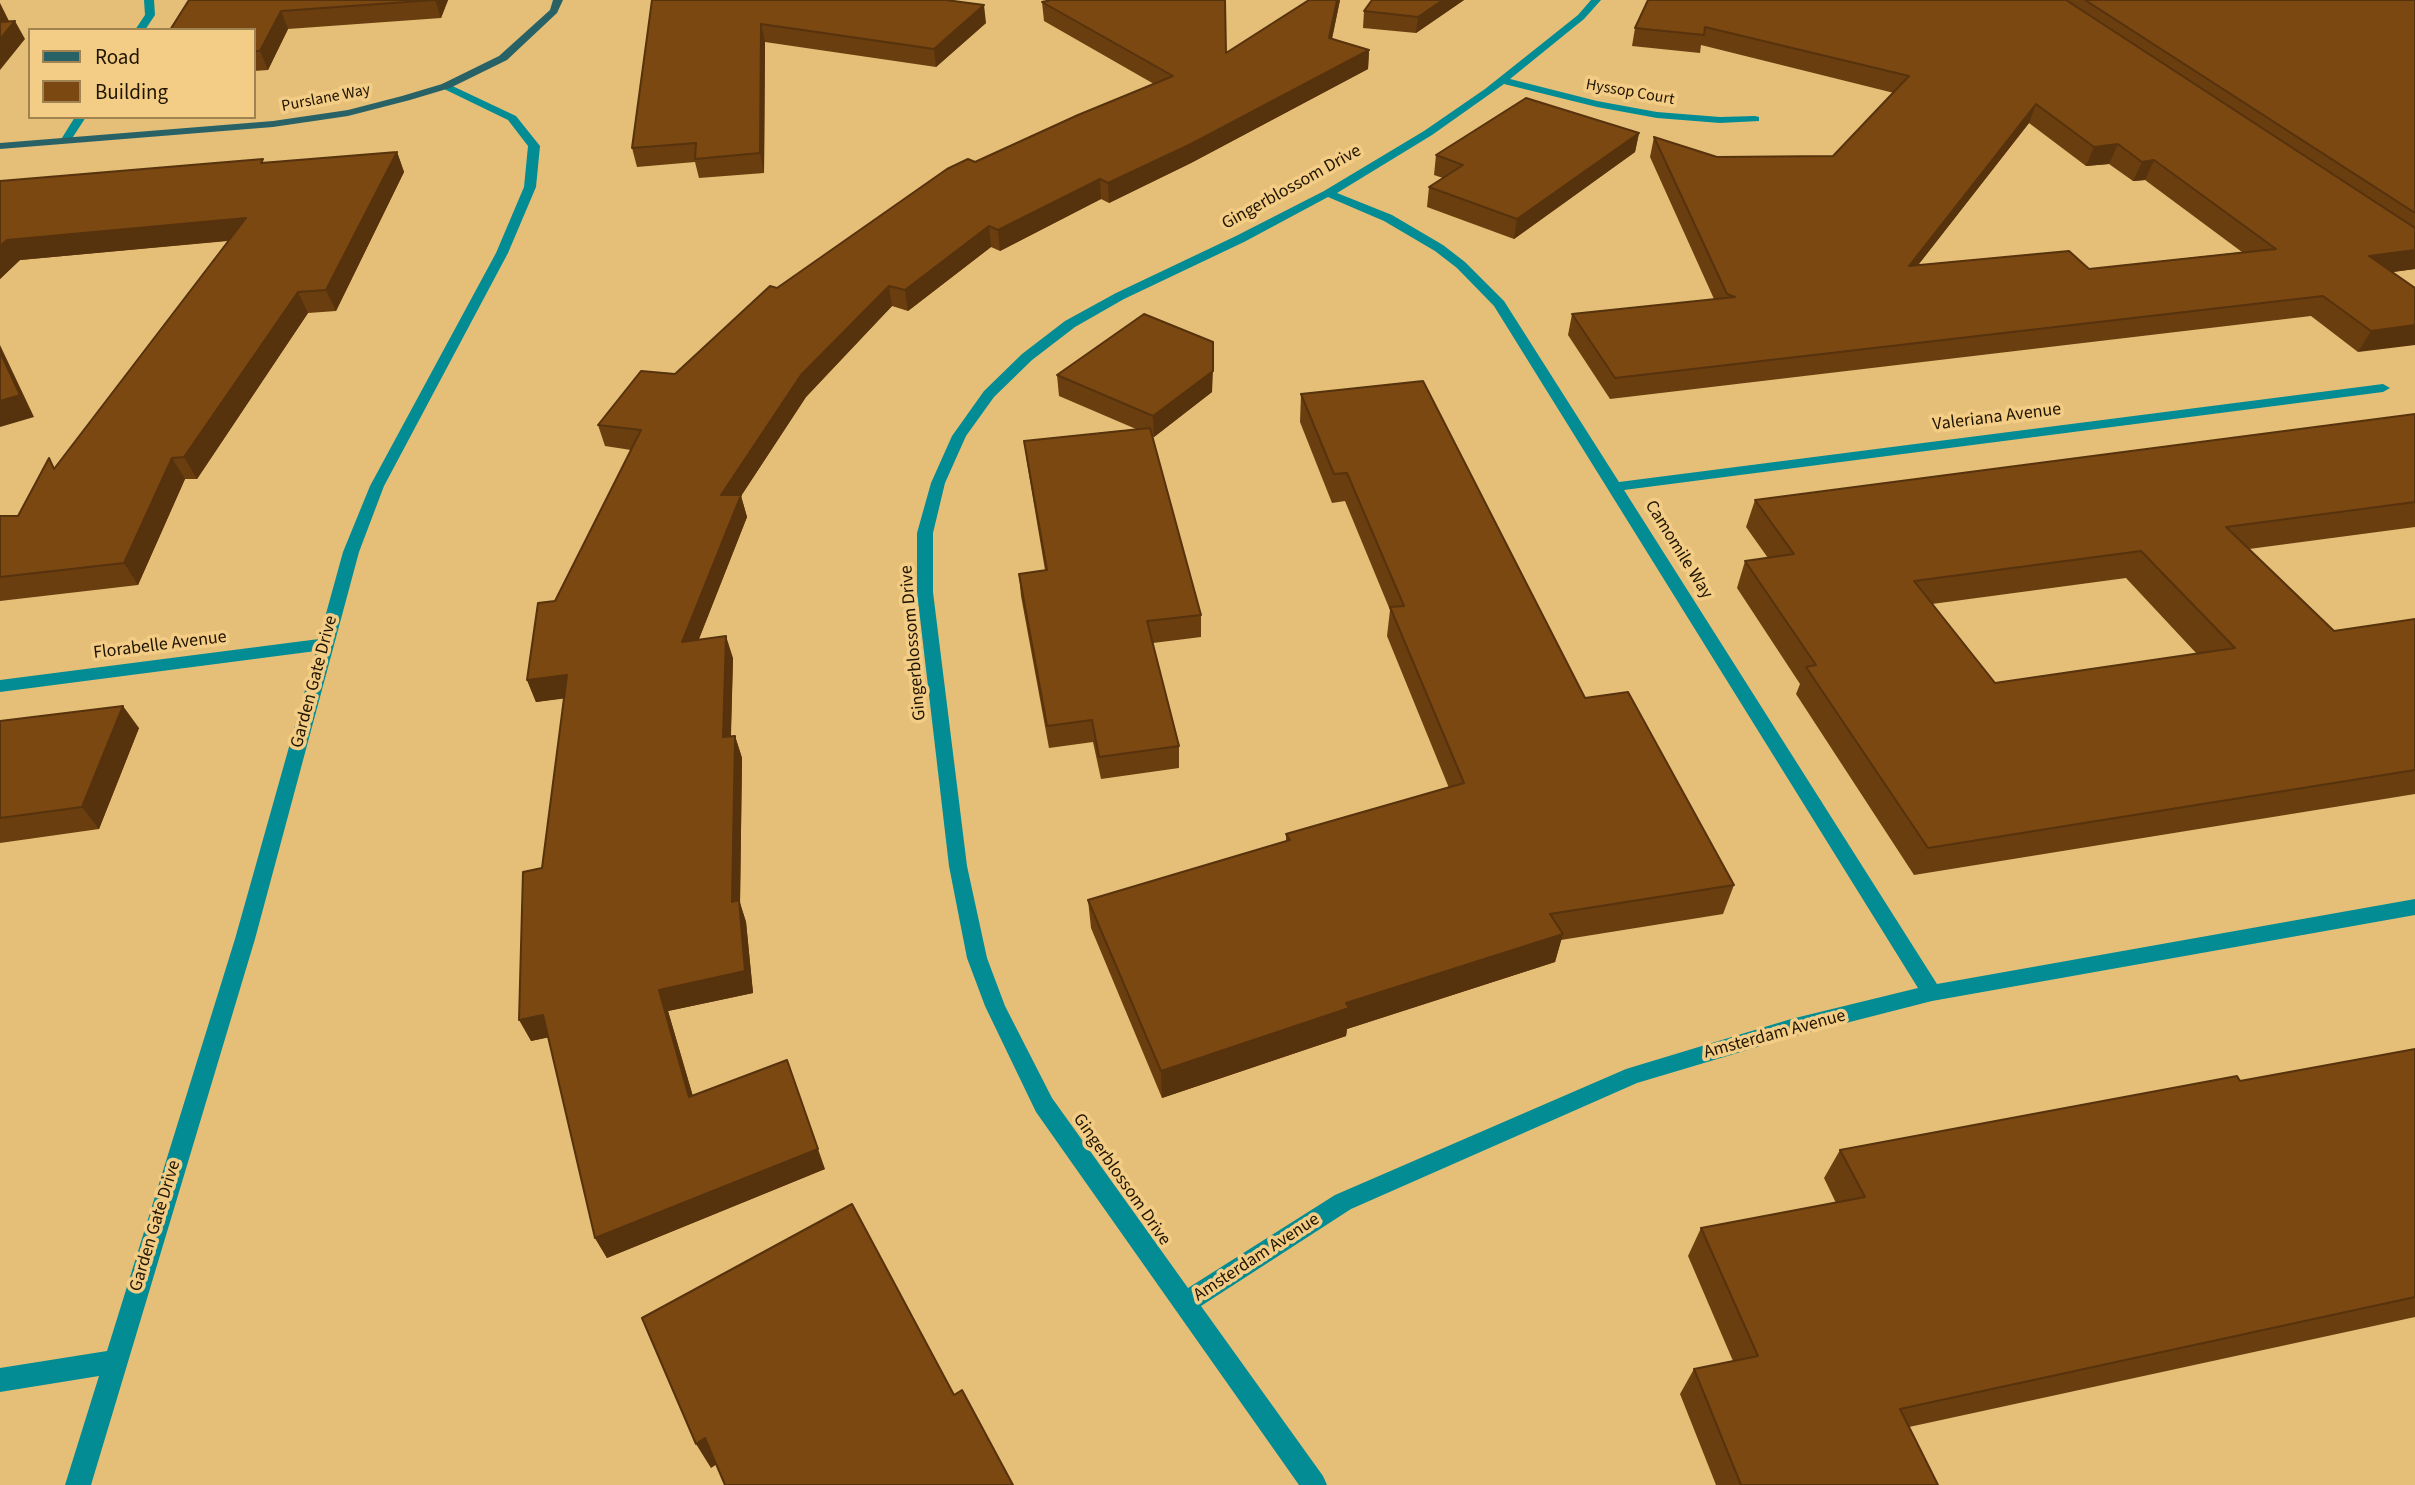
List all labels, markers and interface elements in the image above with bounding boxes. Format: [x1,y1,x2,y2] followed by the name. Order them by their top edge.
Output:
[28,28,256,119] legend
[95,42,140,72] text: Road
[1584,76,1676,110] street label: Hyssop Court
[95,77,168,107] text: Building
[280,81,372,117] street label: Purslane Way
[1219,141,1365,235] street label: Gingerblossom Drive
[1932,399,2062,437] street label: Valeriana Avenue
[1639,497,1717,603] street label: Camomile Way
[896,564,932,722] street label: Gingerblossom Drive
[287,614,343,750] street label: Garden Gate Drive
[92,627,228,665] street label: Florabelle Avenue
[1702,1006,1848,1064] street label: Amsterdam Avenue
[1067,1110,1175,1250] street label: Gingerblossom Drive
[126,1158,186,1294] street label: Garden Gate Drive
[1190,1209,1324,1307] street label: Amsterdam Avenue

